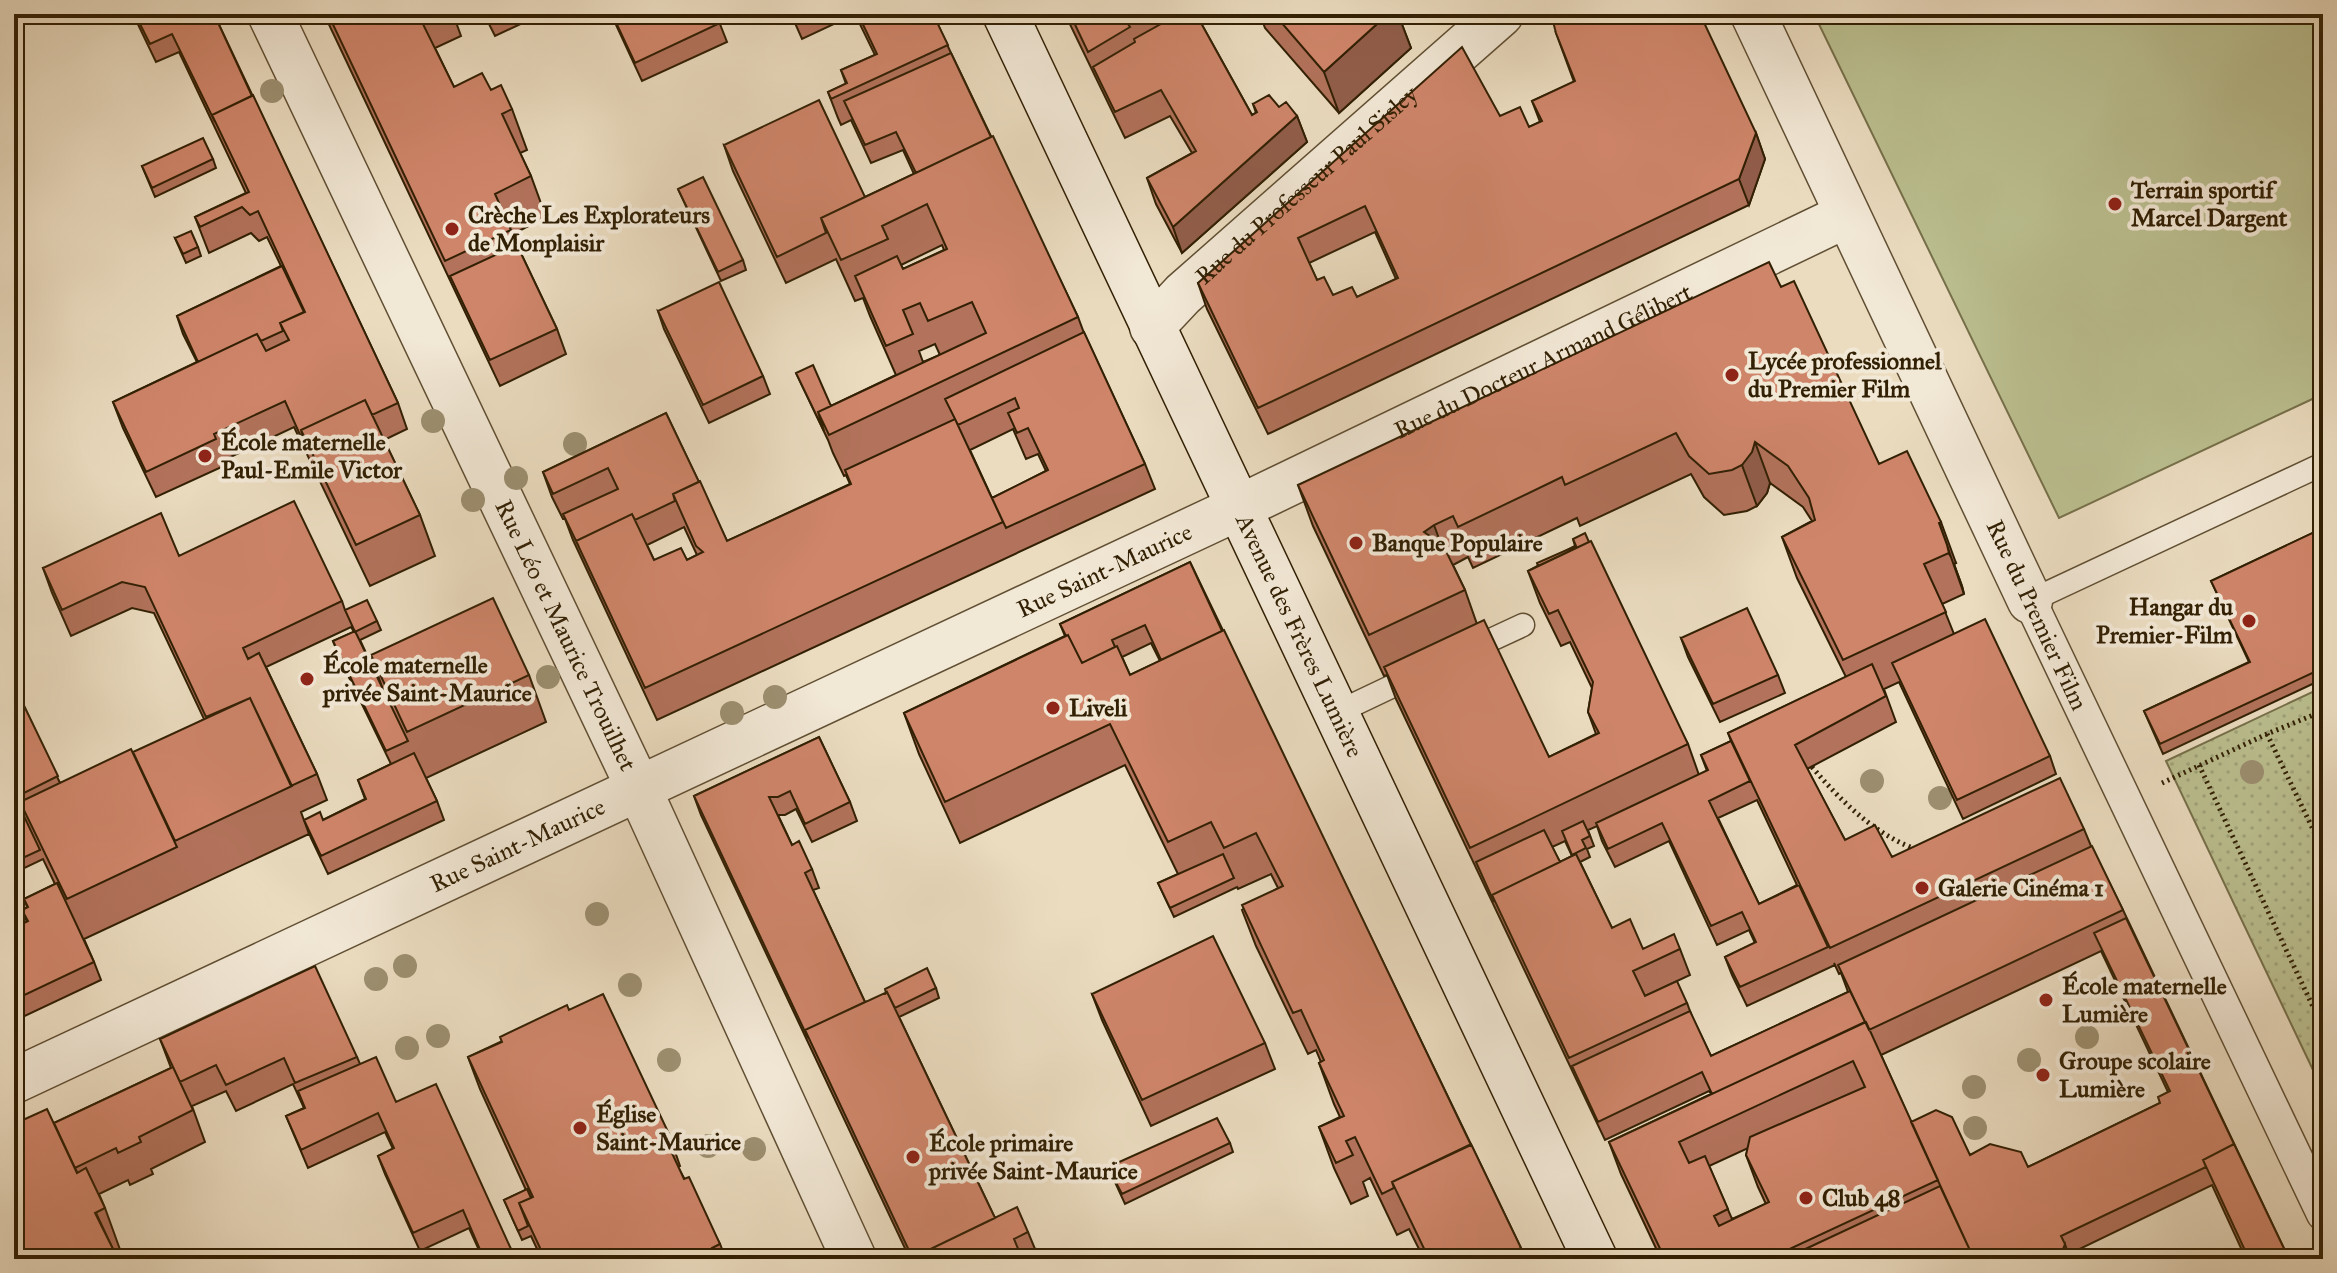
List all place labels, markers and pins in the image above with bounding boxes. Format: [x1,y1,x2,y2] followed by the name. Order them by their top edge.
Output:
[2130,175,2288,233] place label: Terrain sportif Marcel Dargent
[2106,195,2124,213] marker: Terrain sportif Marcel Dargent
[468,200,710,258] place label: Crèche Les Explorateurs de Monplaisir
[443,220,461,238] marker: Crèche Les Explorateurs de Monplaisir
[1748,346,1942,404] place label: Lycée professionnel du Premier Film
[1723,366,1741,384] marker: Lycée professionnel du Premier Film
[221,426,403,485] place label: École maternelle Paul-Emile Victor
[196,447,214,465] marker: École maternelle Paul-Emile Victor
[1372,528,1543,558] place label: Banque Populaire
[1347,534,1365,552] marker: Banque Populaire
[2096,592,2234,650] place label: Hangar du Premier-Film
[2240,612,2258,630] marker: Hangar du Premier-Film
[322,649,532,708] place label: École maternelle privée Saint-Maurice
[298,670,316,688] marker: École maternelle privée Saint-Maurice
[1069,693,1128,723] place label: Liveli
[1044,699,1062,717] marker: Liveli
[1938,873,2104,903] place label: Galerie Cinéma 1
[1913,879,1931,897] marker: Galerie Cinéma 1
[2062,970,2227,1029] place label: École maternelle Lumière
[2037,991,2055,1009] marker: École maternelle Lumière
[2059,1046,2211,1104] place label: Groupe scolaire Lumière
[2034,1066,2052,1084] marker: Groupe scolaire Lumière
[596,1098,741,1157] place label: Église Saint-Maurice
[571,1119,589,1137] marker: Église Saint-Maurice
[928,1127,1138,1186] place label: École primaire privée Saint-Maurice
[904,1148,922,1166] marker: École primaire privée Saint-Maurice
[1822,1183,1900,1213] place label: Club 48
[1797,1189,1815,1207] marker: Club 48

